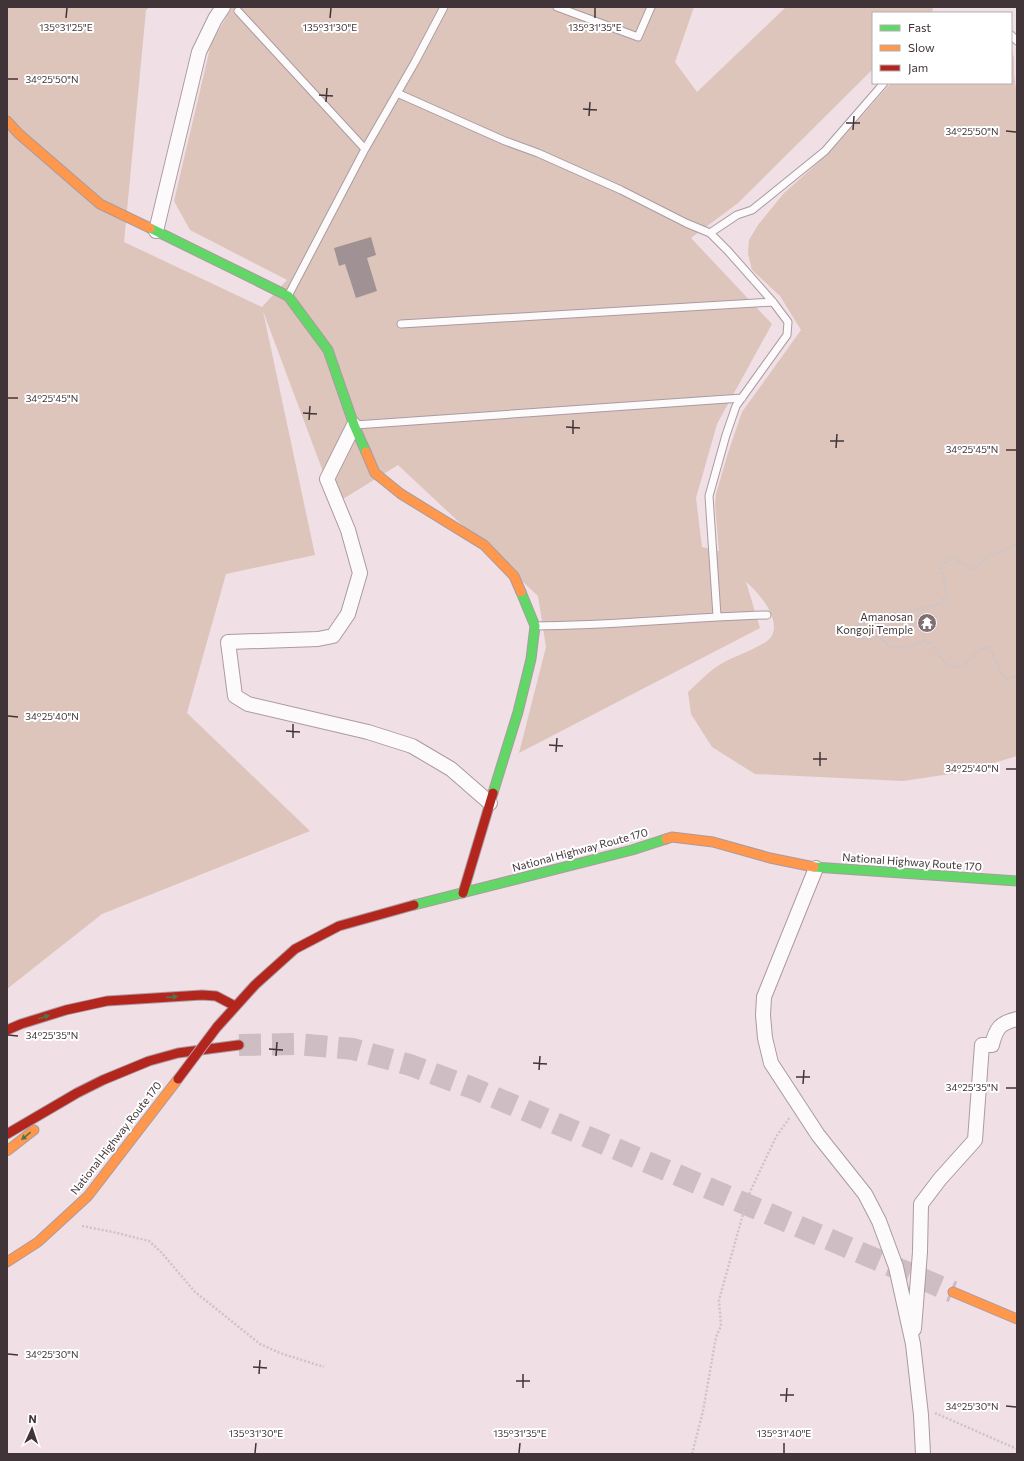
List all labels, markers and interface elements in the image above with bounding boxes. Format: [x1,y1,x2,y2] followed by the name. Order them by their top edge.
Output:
[872,12,1012,84] legend
[908,20,931,34] text: Fast
[39,21,93,33] text: 135°31'25"E
[303,21,357,33] text: 135°31'30"E
[568,21,622,33] text: 135°31'35"E
[908,40,935,54] text: Slow
[908,60,928,75] text: Jam
[25,73,79,85] text: 34°25'50"N
[945,125,999,137] text: 34°25'50"N
[26,392,78,404] text: 34°25'45"N
[946,443,998,455] text: 34°25'45"N
[836,610,913,636] place label: Amanosan Kongoji Temple
[916,612,938,634] temple icon: Amanosan Kongoji Temple
[25,710,79,722] text: 34°25'40"N
[945,762,999,774] text: 34°25'40"N
[511,825,649,874] street label: National Highway Route 170
[842,850,982,873] street label: National Highway Route 170
[166,993,178,1000] one-way arrow
[38,1014,50,1020] one-way arrow
[26,1029,78,1041] text: 34°25'35"N
[67,1079,164,1197] street label: National Highway Route 170
[946,1081,998,1093] text: 34°25'35"N
[21,1132,32,1141] one-way arrow
[25,1348,79,1360] text: 34°25'30"N
[945,1400,999,1412] text: 34°25'30"N
[12,1409,52,1449] north arrow
[28,1412,37,1425] text: N
[229,1427,283,1439] text: 135°31'30"E
[493,1427,547,1439] text: 135°31'35"E
[757,1427,811,1439] text: 135°31'40"E

